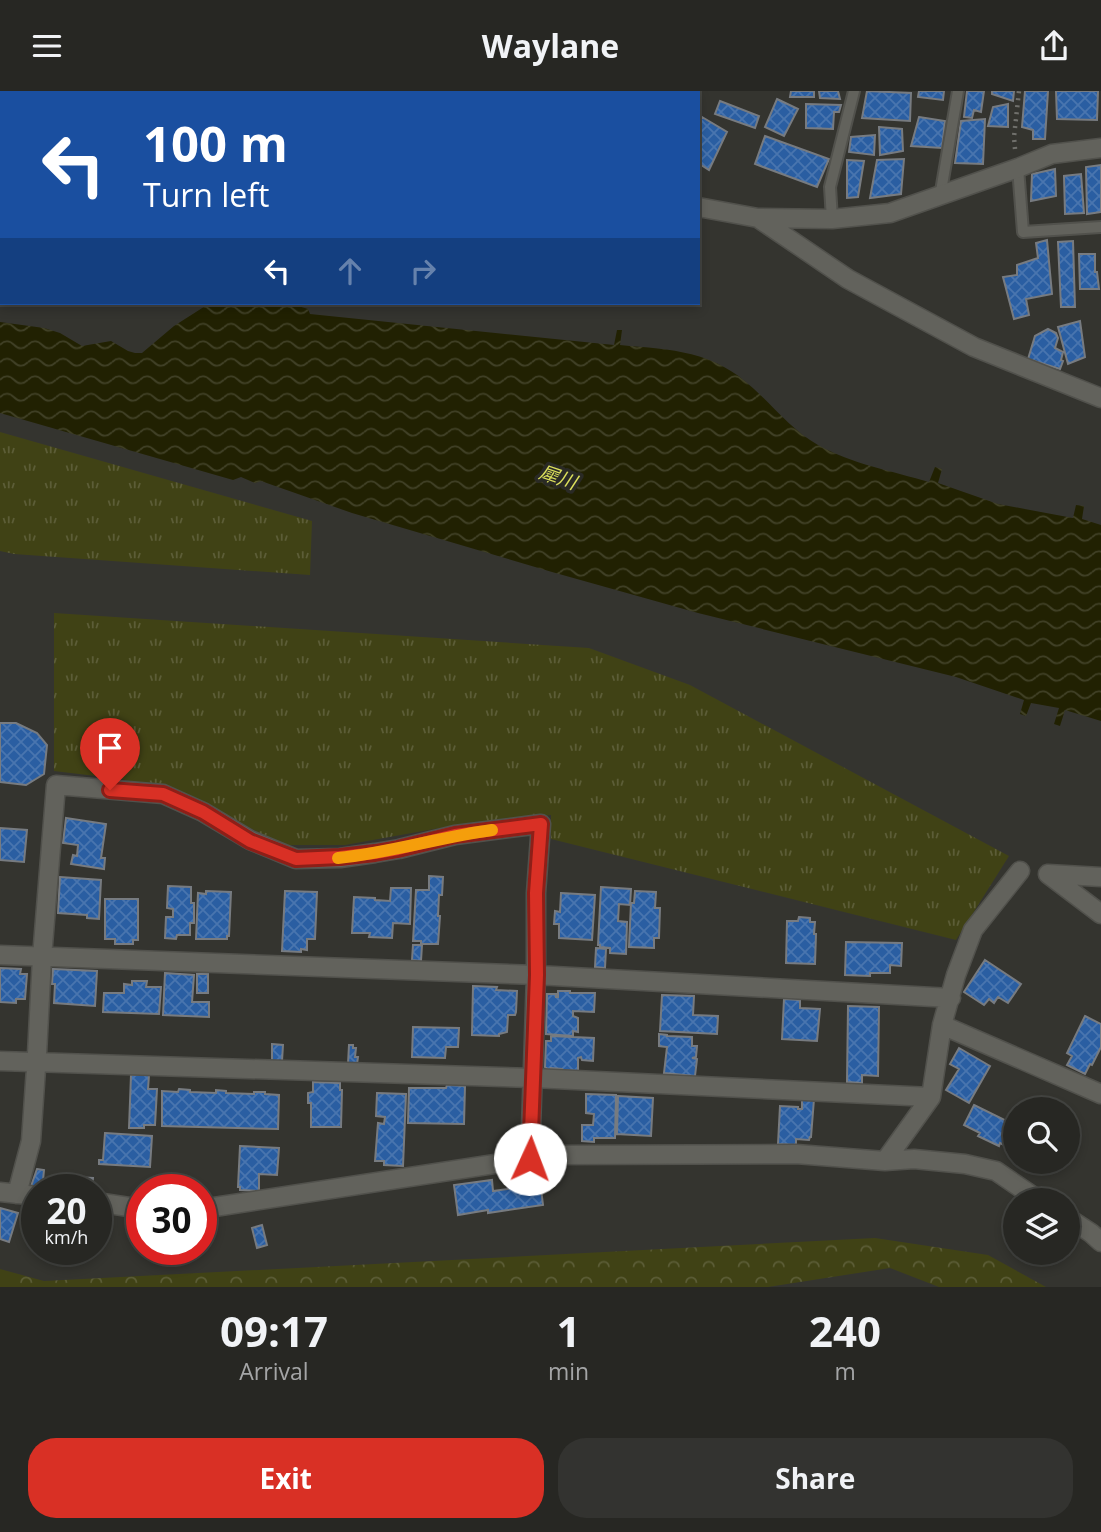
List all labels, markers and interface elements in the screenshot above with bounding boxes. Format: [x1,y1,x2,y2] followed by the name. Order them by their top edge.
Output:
[482,24,619,67] text: Waylane
[28,27,66,65] icon: menu
[1035,27,1073,65] icon: share
[143,110,288,176] text: 100 m
[28,119,119,210] icon: left
[143,173,269,216] text: Turn left
[258,252,296,290] icon: left
[331,252,369,290] icon: ahead
[404,252,442,290] icon: right
[536,459,582,496] water label: 犀川
[80,718,140,790] pin
[91,729,129,767] icon: arrive
[1003,1097,1080,1265] map controls
[1003,1097,1080,1174] button: search
[493,1122,567,1196] position arrow
[126,1174,217,1265] speed limit sign: 30
[46,1187,87,1234] text: 20
[1003,1188,1080,1265] button: layers
[45,1225,88,1249] text: km/h
[220,1302,328,1359] text: 09:17
[556,1302,581,1359] text: 1
[809,1302,881,1359] text: 240
[239,1355,309,1387] text: Arrival
[548,1355,589,1387] text: min
[834,1355,856,1387] text: m
[28,1438,544,1518] button: Exit
[558,1438,1073,1518] button: Share

